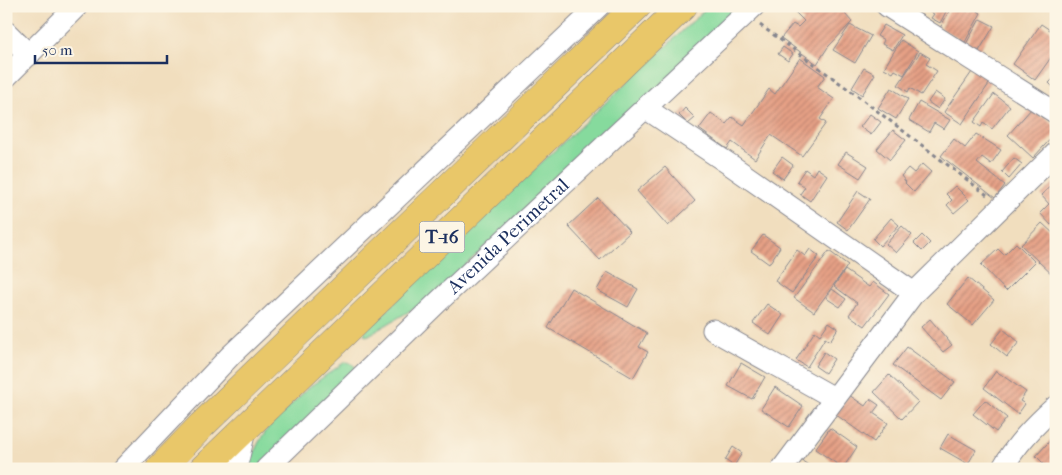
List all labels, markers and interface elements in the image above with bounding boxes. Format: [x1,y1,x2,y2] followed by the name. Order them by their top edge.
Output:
[35,32,168,64] scale bar
[42,41,73,59] text: 50 m
[442,174,574,299] street label: Avenida Perimetral
[420,222,464,252] road number: T-16

